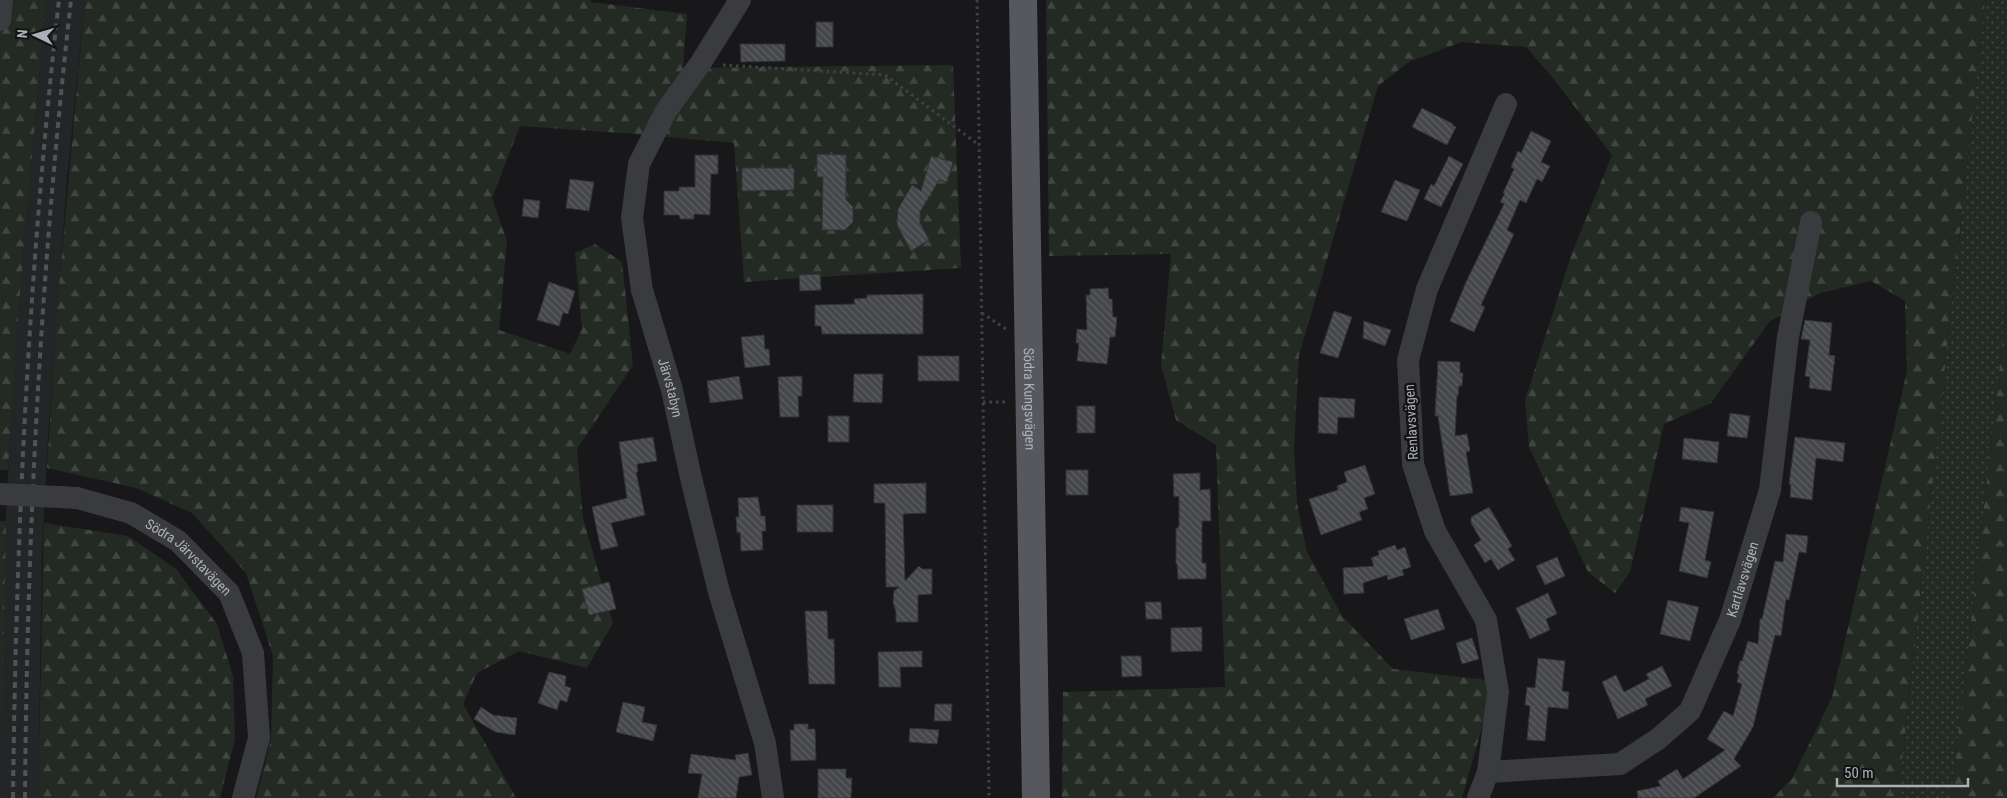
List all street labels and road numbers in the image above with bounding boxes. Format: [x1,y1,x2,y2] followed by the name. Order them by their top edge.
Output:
[1021,348,1038,450] street label: Södra Kungsvägen
[655,356,686,419] street label: Järvstabyn
[1401,384,1421,460] street label: Renlavsvägen
[143,516,235,599] street label: Södra Järvstavägen
[1723,540,1762,619] street label: Kartlavsvägen

